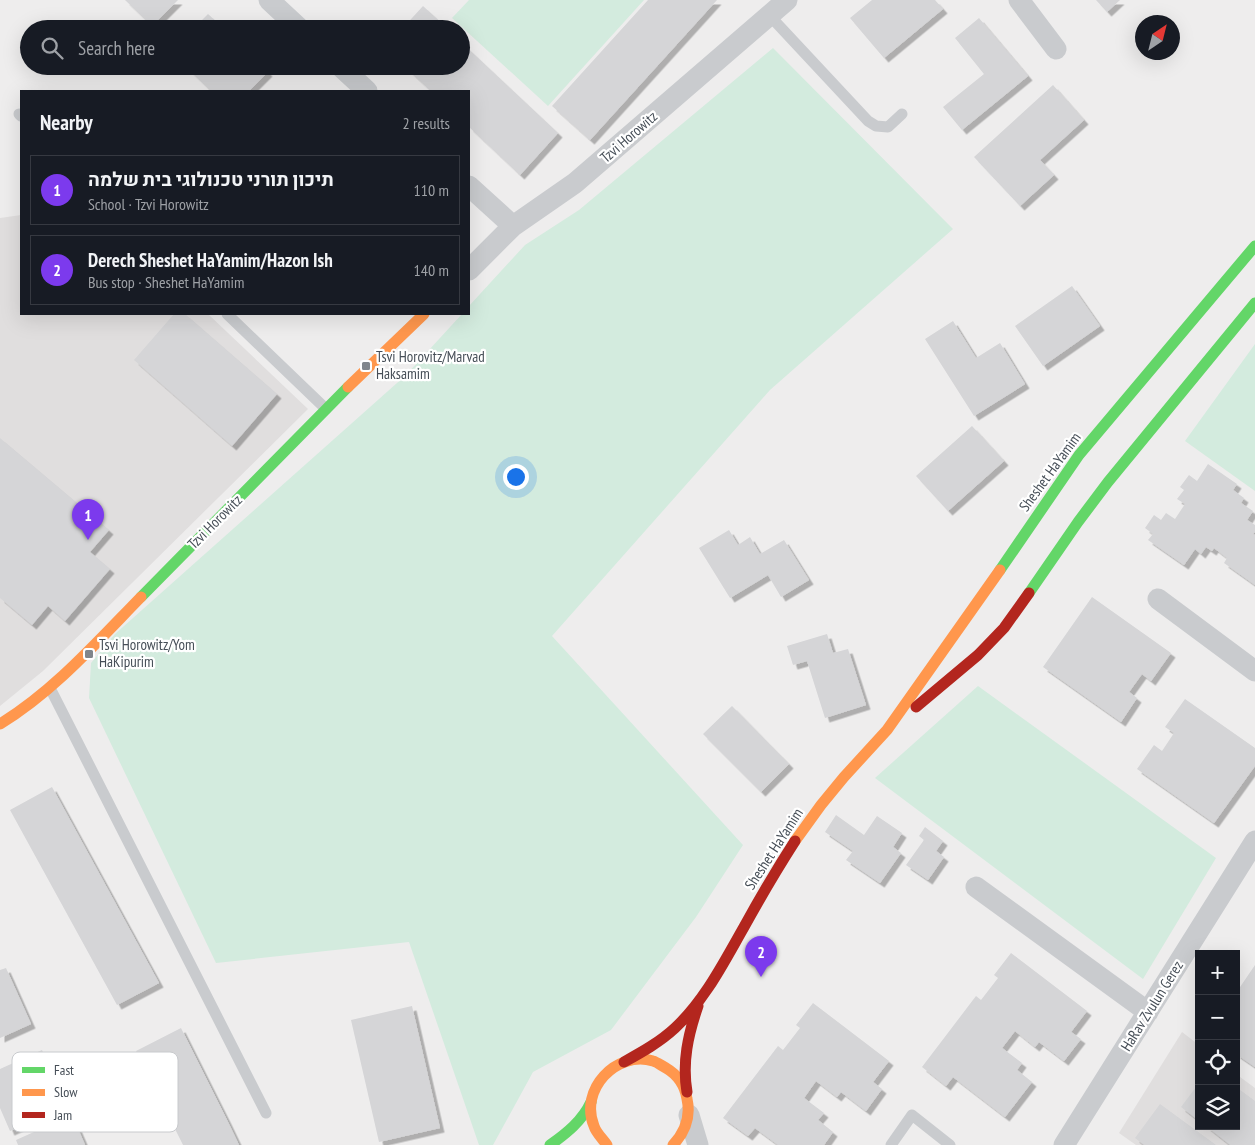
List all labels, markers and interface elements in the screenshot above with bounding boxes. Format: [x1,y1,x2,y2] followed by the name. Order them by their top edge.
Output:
[1135,15,1180,60] north arrow
[20,20,470,75] search box
[38,34,66,62] icon: search
[78,36,155,60] text: Search here
[596,107,661,167] street label: Tzvi Horowitz
[40,109,93,136] text: Nearby
[403,113,450,133] text: 2 results
[88,167,334,191] text: תיכון תורני טכנולוגי בית שלמה
[53,180,61,200] text: 1
[414,180,449,200] text: 110 m
[88,194,209,214] text: School · Tzvi Horowitz
[88,248,333,272] text: Derech Sheshet HaYamim/Hazon Ish
[53,260,61,280] text: 2
[414,260,449,280] text: 140 m
[88,272,244,292] text: Bus stop · Sheshet HaYamim
[376,347,485,383] place label: Tsvi Horovitz/Marvad Haksamim
[360,360,372,372] marker: Tsvi Horovitz/Marvad Haksamim
[1015,428,1085,515] street label: Sheshet HaYamim
[503,464,529,490] your location
[183,490,246,553] street label: Tzvi Horowitz
[72,499,104,540] pin: 1
[99,635,195,671] place label: Tsvi Horowitz/Yom HaKipurim
[83,648,95,660] marker: Tsvi Horowitz/Yom HaKipurim
[740,804,807,893] street label: Sheshet HaYamim
[745,936,777,977] pin: 2
[1195,950,1240,1130] map controls
[1195,950,1240,995] button: +
[1116,957,1187,1054] street label: HaRav Zvulun Gerez
[1195,995,1240,1040] button: −
[1195,1040,1240,1085] button: locate
[12,1052,178,1132] legend
[54,1061,74,1079] text: Fast
[54,1083,78,1101] text: Slow
[1195,1085,1240,1130] button: layers
[53,1106,72,1124] text: Jam

